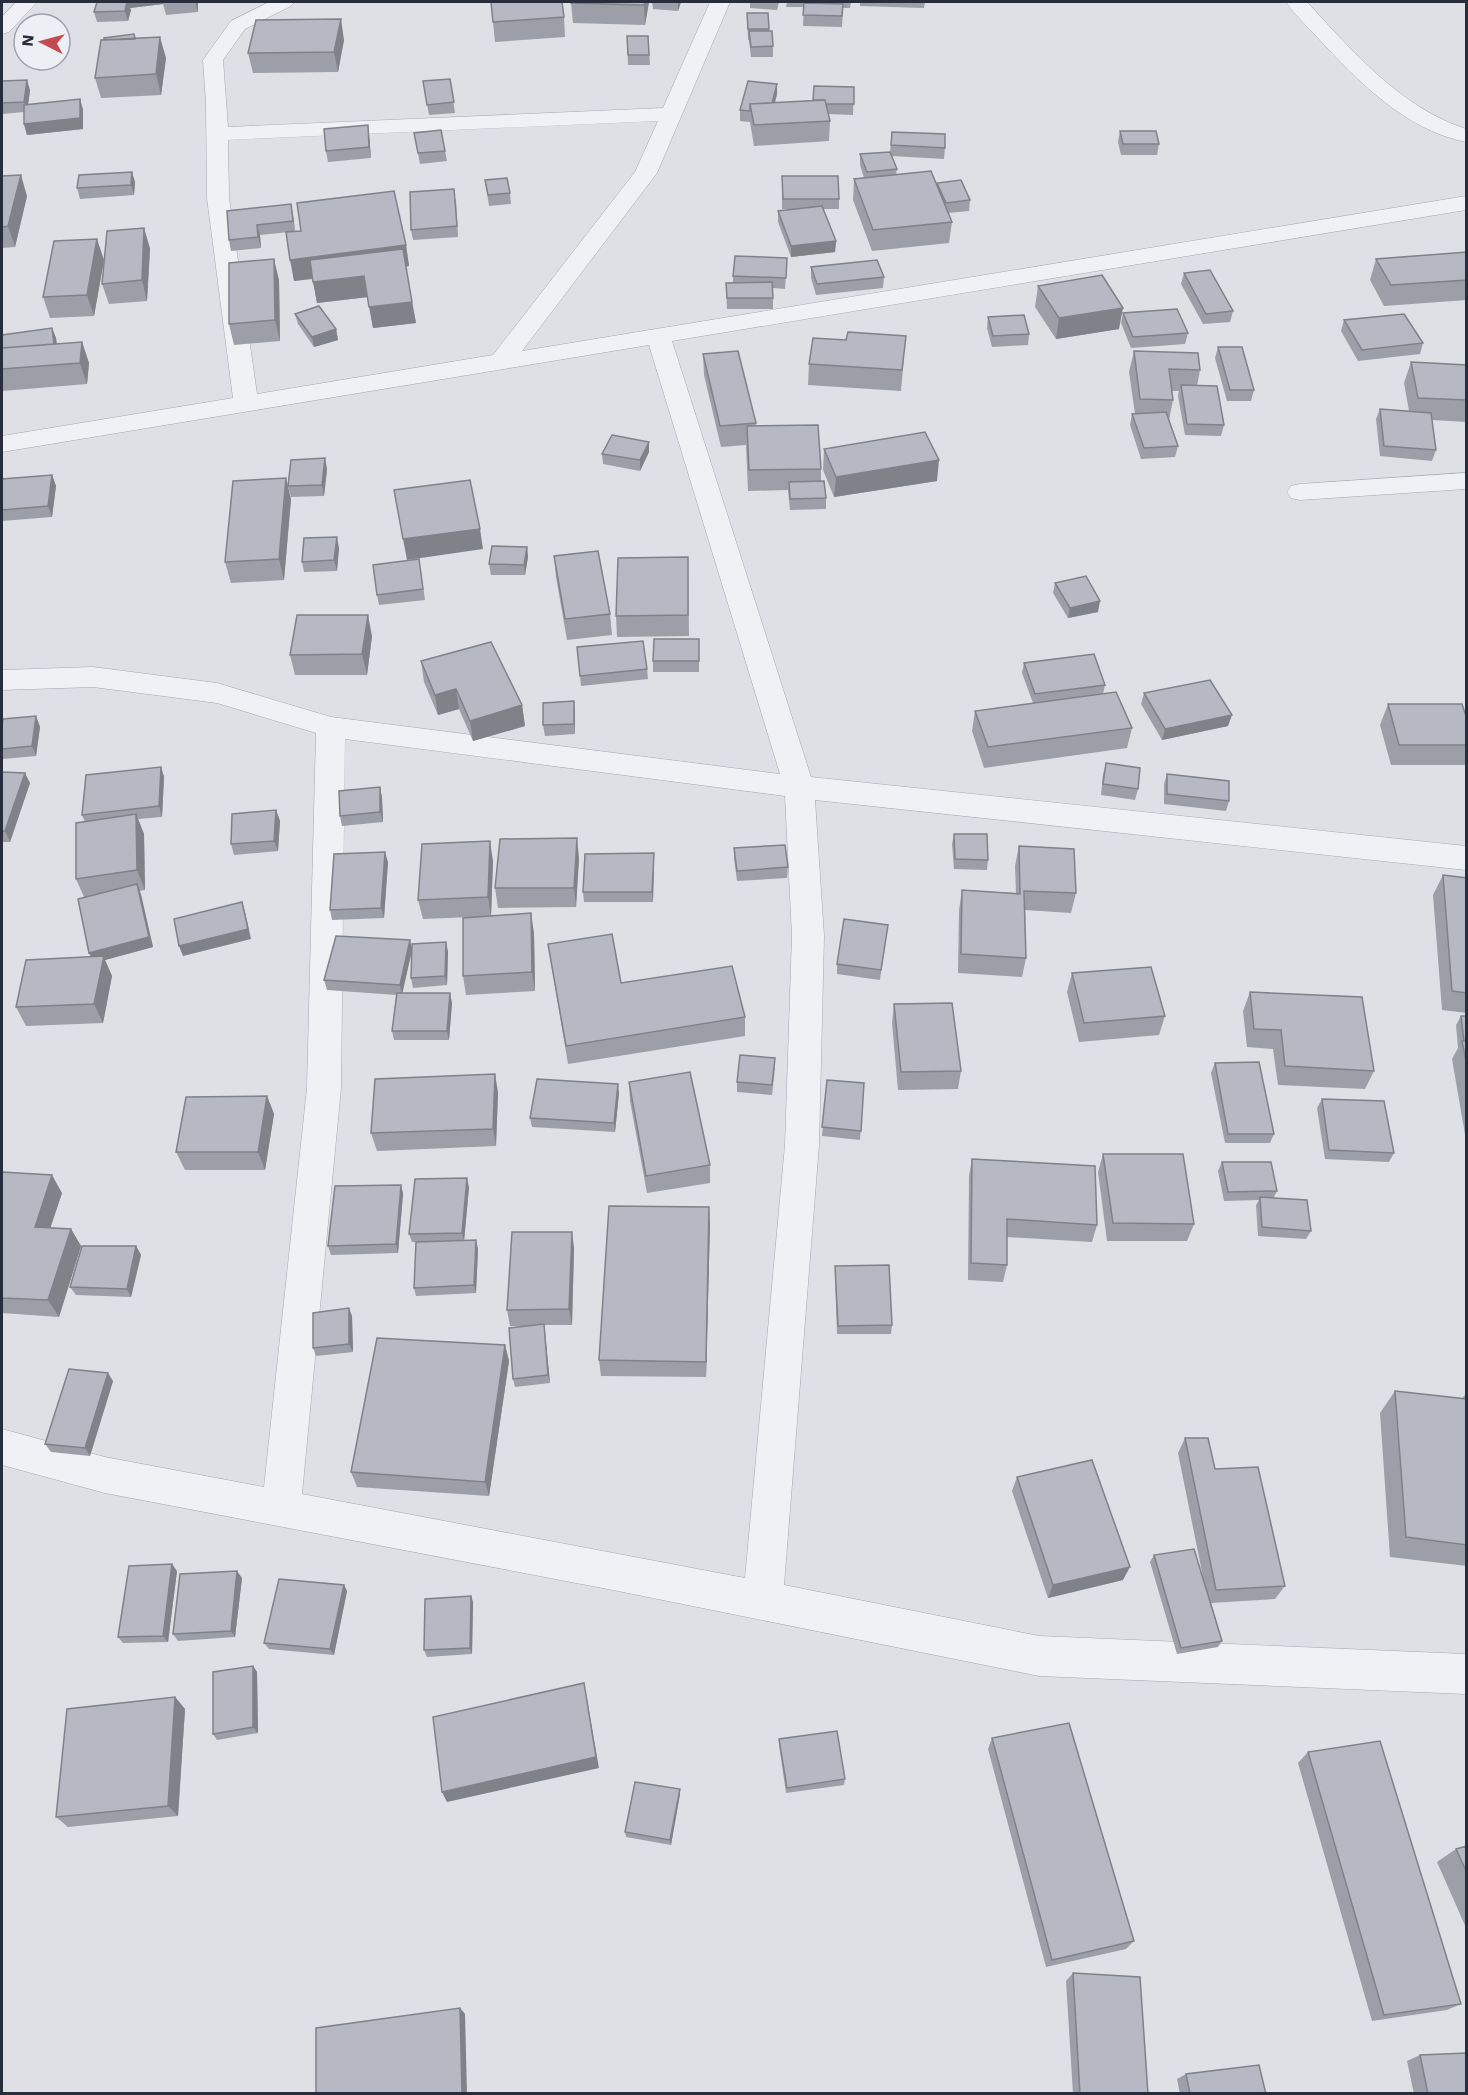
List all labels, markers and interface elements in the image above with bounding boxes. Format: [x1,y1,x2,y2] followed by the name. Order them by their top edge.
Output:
[12,12,72,72] north arrow
[18,34,38,47] text: N

